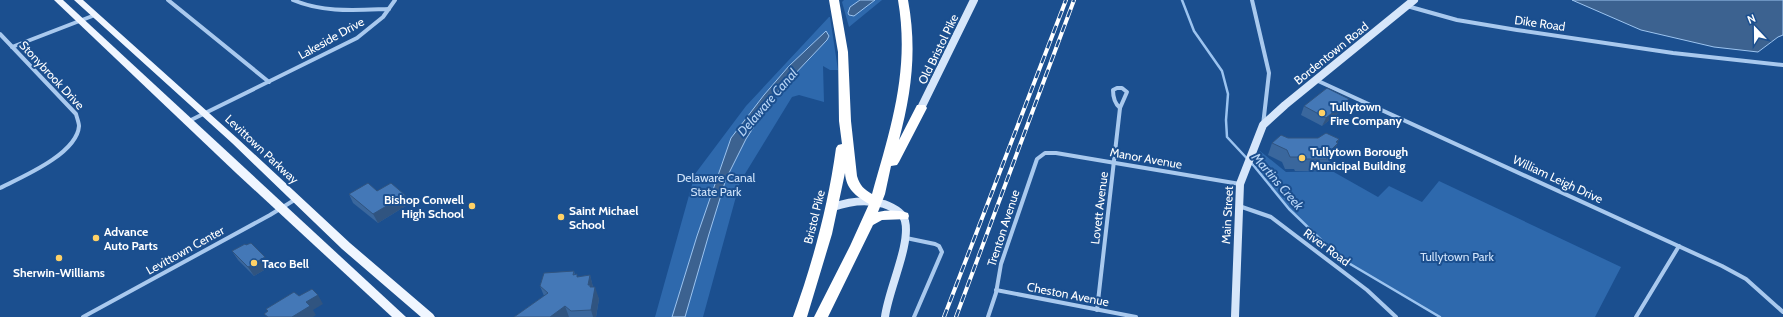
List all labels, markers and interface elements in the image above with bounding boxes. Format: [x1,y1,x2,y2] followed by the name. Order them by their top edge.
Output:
[1735,8,1775,48] north arrow
[915,11,961,87] street label: Old Bristol Pike
[1745,11,1757,27] text: N
[1514,12,1566,34] street label: Dike Road
[295,14,367,62] street label: Lakeside Drive
[1291,18,1371,88] street label: Bordentown Road
[16,38,88,112] street label: Stonybrook Drive
[733,65,801,139] water label: Delaware Canal
[1330,99,1403,128] place label: Tullytown Fire Company
[1317,108,1327,118] marker: Tullytown Fire Company
[222,111,302,187] street label: Levittown Parkway
[1109,144,1183,172] street label: Manor Avenue
[1310,144,1408,173] place label: Tullytown Borough Municipal Building
[1248,148,1307,213] water label: Martins Creek
[1511,152,1605,206] street label: William Leigh Drive
[1297,153,1307,163] marker: Tullytown Borough Municipal Building
[677,170,755,199] park label: Delaware Canal State Park
[1087,171,1111,245] street label: Lovett Avenue
[1218,186,1236,244] street label: Main Street
[800,188,828,246] street label: Bristol Pike
[984,188,1022,268] street label: Trenton Avenue
[384,192,464,221] place label: Bishop Conwell High School
[467,201,477,211] marker: Bishop Conwell High School
[569,203,638,232] place label: Saint Michael School
[556,212,566,222] marker: Saint Michael School
[143,222,227,278] street label: Levittown Center
[104,224,158,253] place label: Advance Auto Parts
[1301,225,1353,269] street label: River Road
[91,233,101,243] marker: Advance Auto Parts
[1420,249,1494,264] park label: Tullytown Park
[54,253,64,263] marker: Sherwin-Williams
[262,256,309,271] place label: Taco Bell
[249,258,259,268] marker: Taco Bell
[13,265,105,280] place label: Sherwin-Williams
[1026,279,1110,309] street label: Cheston Avenue

